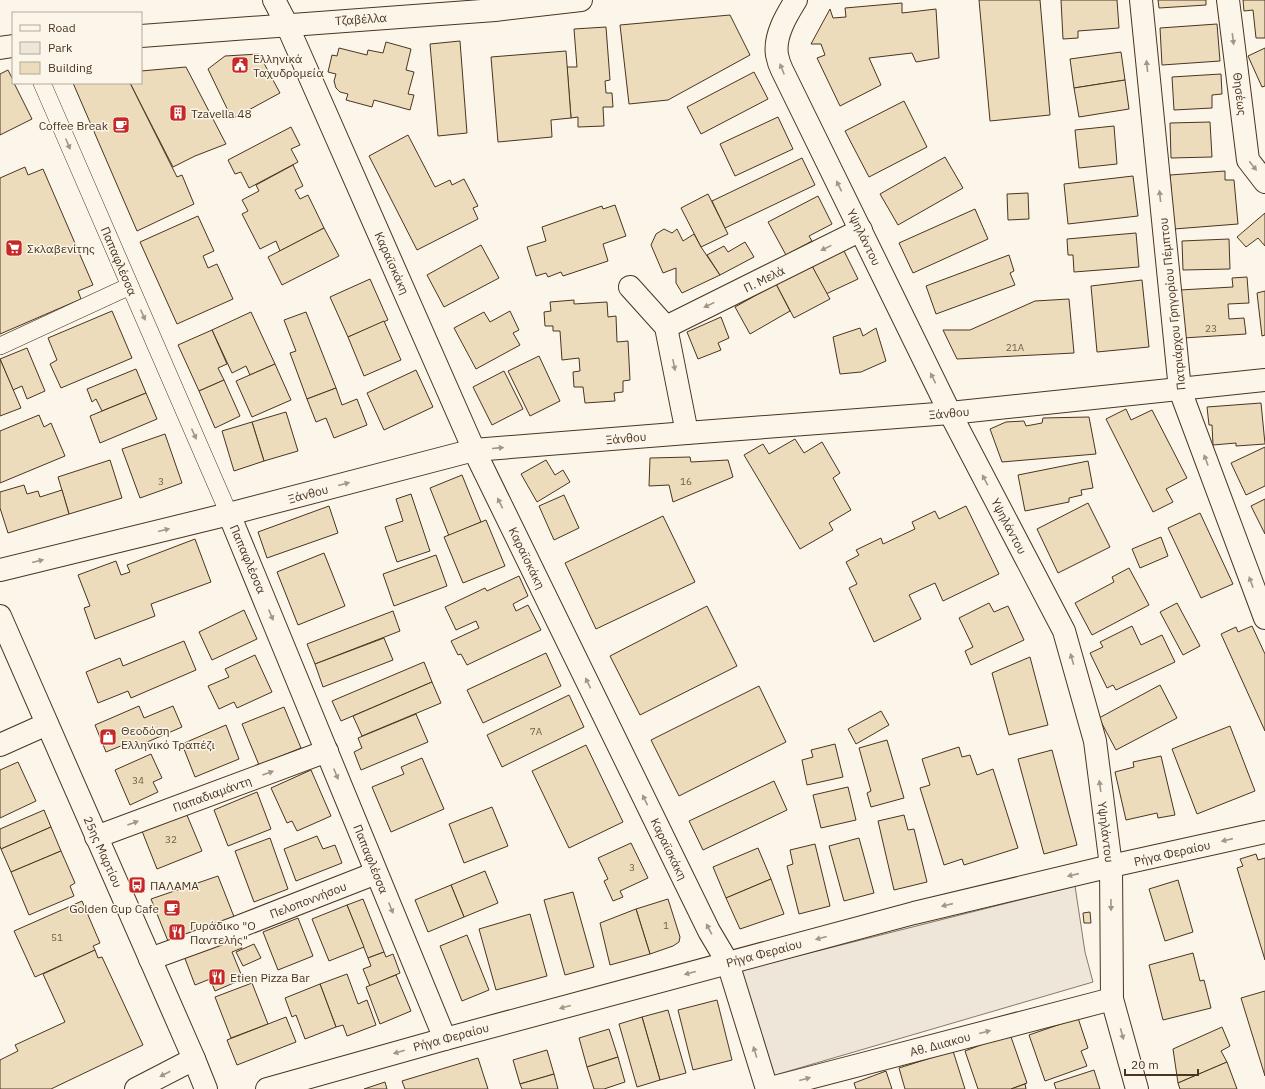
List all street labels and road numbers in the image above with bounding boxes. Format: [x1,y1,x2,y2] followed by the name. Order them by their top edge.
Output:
[334,10,388,28] street label: Τζαβέλλα
[1230,72,1250,117] street label: Θησέως
[844,206,884,268] street label: Υψηλάντου
[1155,217,1189,391] street label: Πατριάρχου Γρηγορίου Πέμπτου
[98,224,140,298] street label: Παπαφλέσσα
[372,229,412,297] street label: Καραϊσκάκη
[741,262,787,295] street label: Π. Μελά
[928,404,970,422] street label: Ξάνθου
[605,429,647,447] street label: Ξάνθου
[286,481,330,507] street label: Ξάνθου
[988,495,1030,557] street label: Υψηλάντου
[227,522,269,596] street label: Παπαφλέσσα
[506,525,548,591] street label: Καραϊσκάκη
[171,773,253,815] street label: Παπαδιαμάντη
[1095,801,1117,863] street label: Υψηλάντου
[81,814,125,890] street label: 25ης Μαρτίου
[648,816,690,882] street label: Καραϊσκάκη
[350,822,392,896] street label: Παπαφλέσσα
[1132,837,1212,869] street label: Ρήγα Φεραίου
[267,878,349,922] street label: Πελοποννήσου
[724,936,804,970] street label: Ρήγα Φεραίου
[411,1020,491,1054] street label: Ρήγα Φεραίου
[908,1029,972,1059] street label: Αθ. Διιακου

